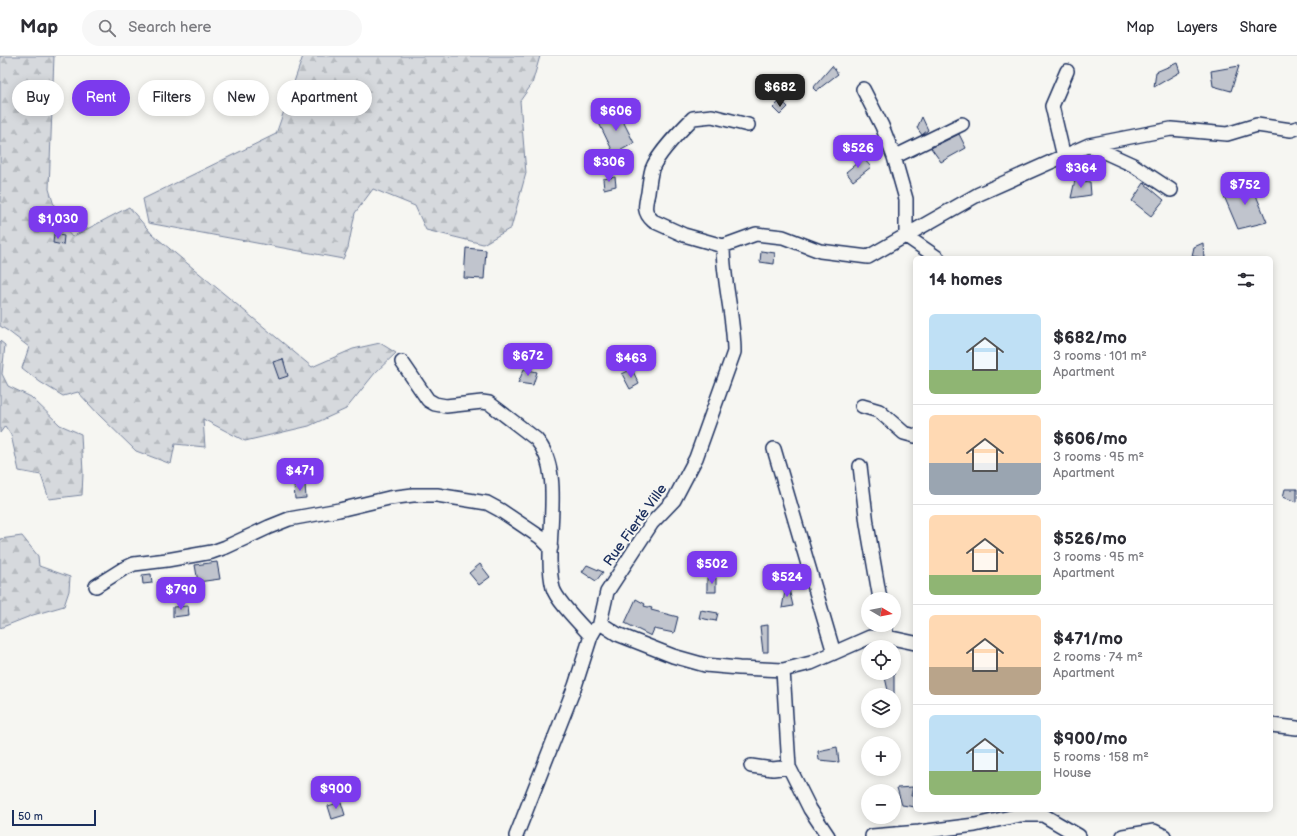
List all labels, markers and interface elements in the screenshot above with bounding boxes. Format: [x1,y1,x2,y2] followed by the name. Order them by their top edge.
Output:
[82,10,362,46] search box
[20,16,58,39] text: Map
[96,17,118,39] icon: search
[128,18,211,37] text: Search here
[1126,19,1154,36] text: Map
[1176,19,1218,36] text: Layers
[1240,19,1277,36] text: Share
[756,74,804,108] pin: $682
[764,79,796,95] text: $682
[12,80,64,116] chip: Buy
[72,80,130,116] chip: Rent
[138,80,205,116] chip: Filters
[213,80,269,116] chip: New
[277,80,372,116] chip: Apartment
[592,98,640,132] pin: $606
[600,103,632,119] text: $606
[834,135,882,169] pin: $526
[842,140,874,156] text: $526
[585,149,633,183] pin: $306
[593,154,625,170] text: $306
[1057,155,1105,189] pin: $364
[1065,160,1097,176] text: $364
[1221,172,1269,206] pin: $752
[1229,177,1261,193] text: $752
[25,206,91,240] pin: $1,030
[38,211,78,227] text: $1,030
[1235,269,1257,291] icon: filters
[929,270,1002,290] text: 14 homes
[1053,328,1127,348] text: $682/mo
[961,330,1009,378] icon: home
[504,343,552,377] pin: $672
[607,345,655,379] pin: $463
[512,348,544,364] text: $672
[1053,348,1147,364] text: 3 rooms · 101 m²
[615,350,647,366] text: $463
[1053,364,1114,380] text: Apartment
[1053,429,1128,449] text: $606/mo
[961,431,1009,479] icon: home
[1053,449,1144,465] text: 3 rooms · 95 m²
[276,458,324,492] pin: $471
[286,463,314,479] text: $471
[1053,465,1114,481] text: Apartment
[600,481,670,569] street label: Rue Fierté Ville
[1053,529,1127,549] text: $526/mo
[961,531,1009,579] icon: home
[1053,549,1144,565] text: 3 rooms · 95 m²
[688,551,736,585] pin: $502
[696,556,728,572] text: $502
[763,564,811,598] pin: $524
[1053,565,1114,581] text: Apartment
[771,569,803,585] text: $524
[157,577,205,611] pin: $790
[165,582,197,598] text: $790
[861,592,901,632] north arrow
[861,592,901,824] map controls
[1053,629,1123,649] text: $471/mo
[961,631,1009,679] icon: home
[861,640,901,680] button: locate
[1053,649,1143,665] text: 2 rooms · 74 m²
[1053,665,1114,681] text: Apartment
[861,688,901,728] button: layers
[1053,729,1128,749] text: $900/mo
[961,731,1009,779] icon: home
[861,736,901,776] button: +
[1053,749,1149,765] text: 5 rooms · 158 m²
[1053,765,1091,781] text: House
[312,776,360,810] pin: $900
[320,781,352,797] text: $900
[861,784,901,824] button: −
[12,808,96,827] scale bar
[18,810,43,823] text: 50 m

